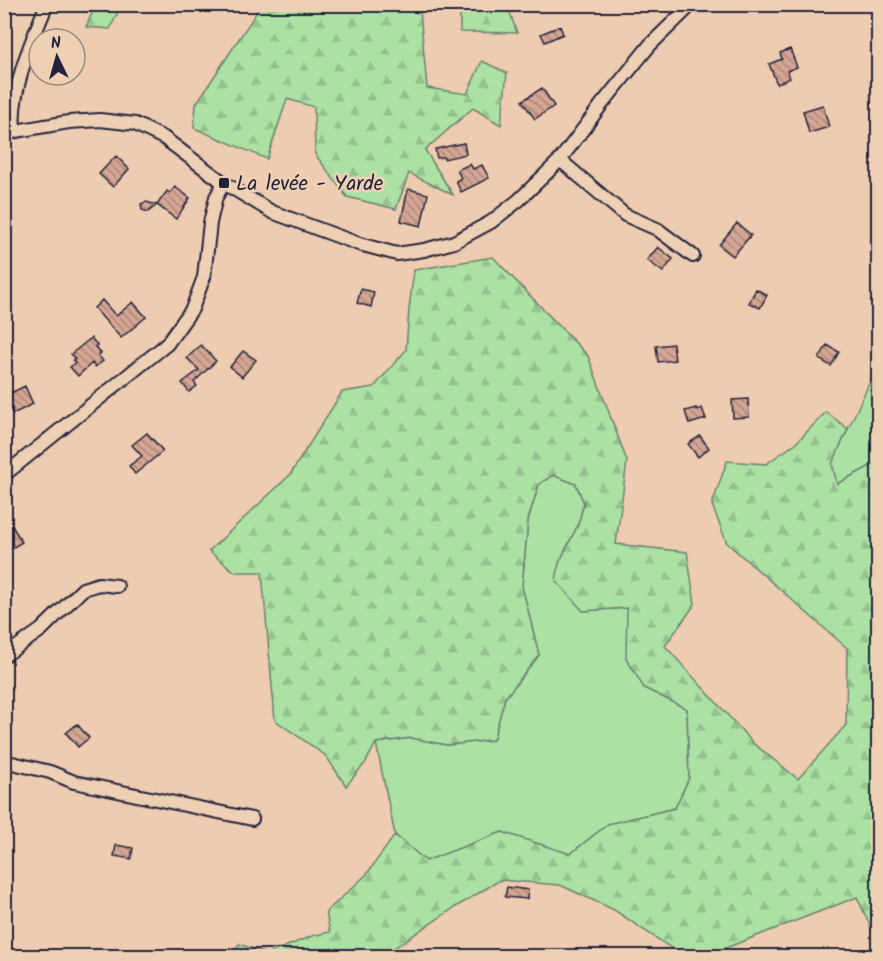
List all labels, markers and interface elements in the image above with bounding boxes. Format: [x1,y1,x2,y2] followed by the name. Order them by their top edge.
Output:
[27,27,87,87] north arrow
[50,31,62,56] text: N
[236,168,384,201] place label: La levée - Yarde
[217,176,231,190] marker: La levée - Yarde

